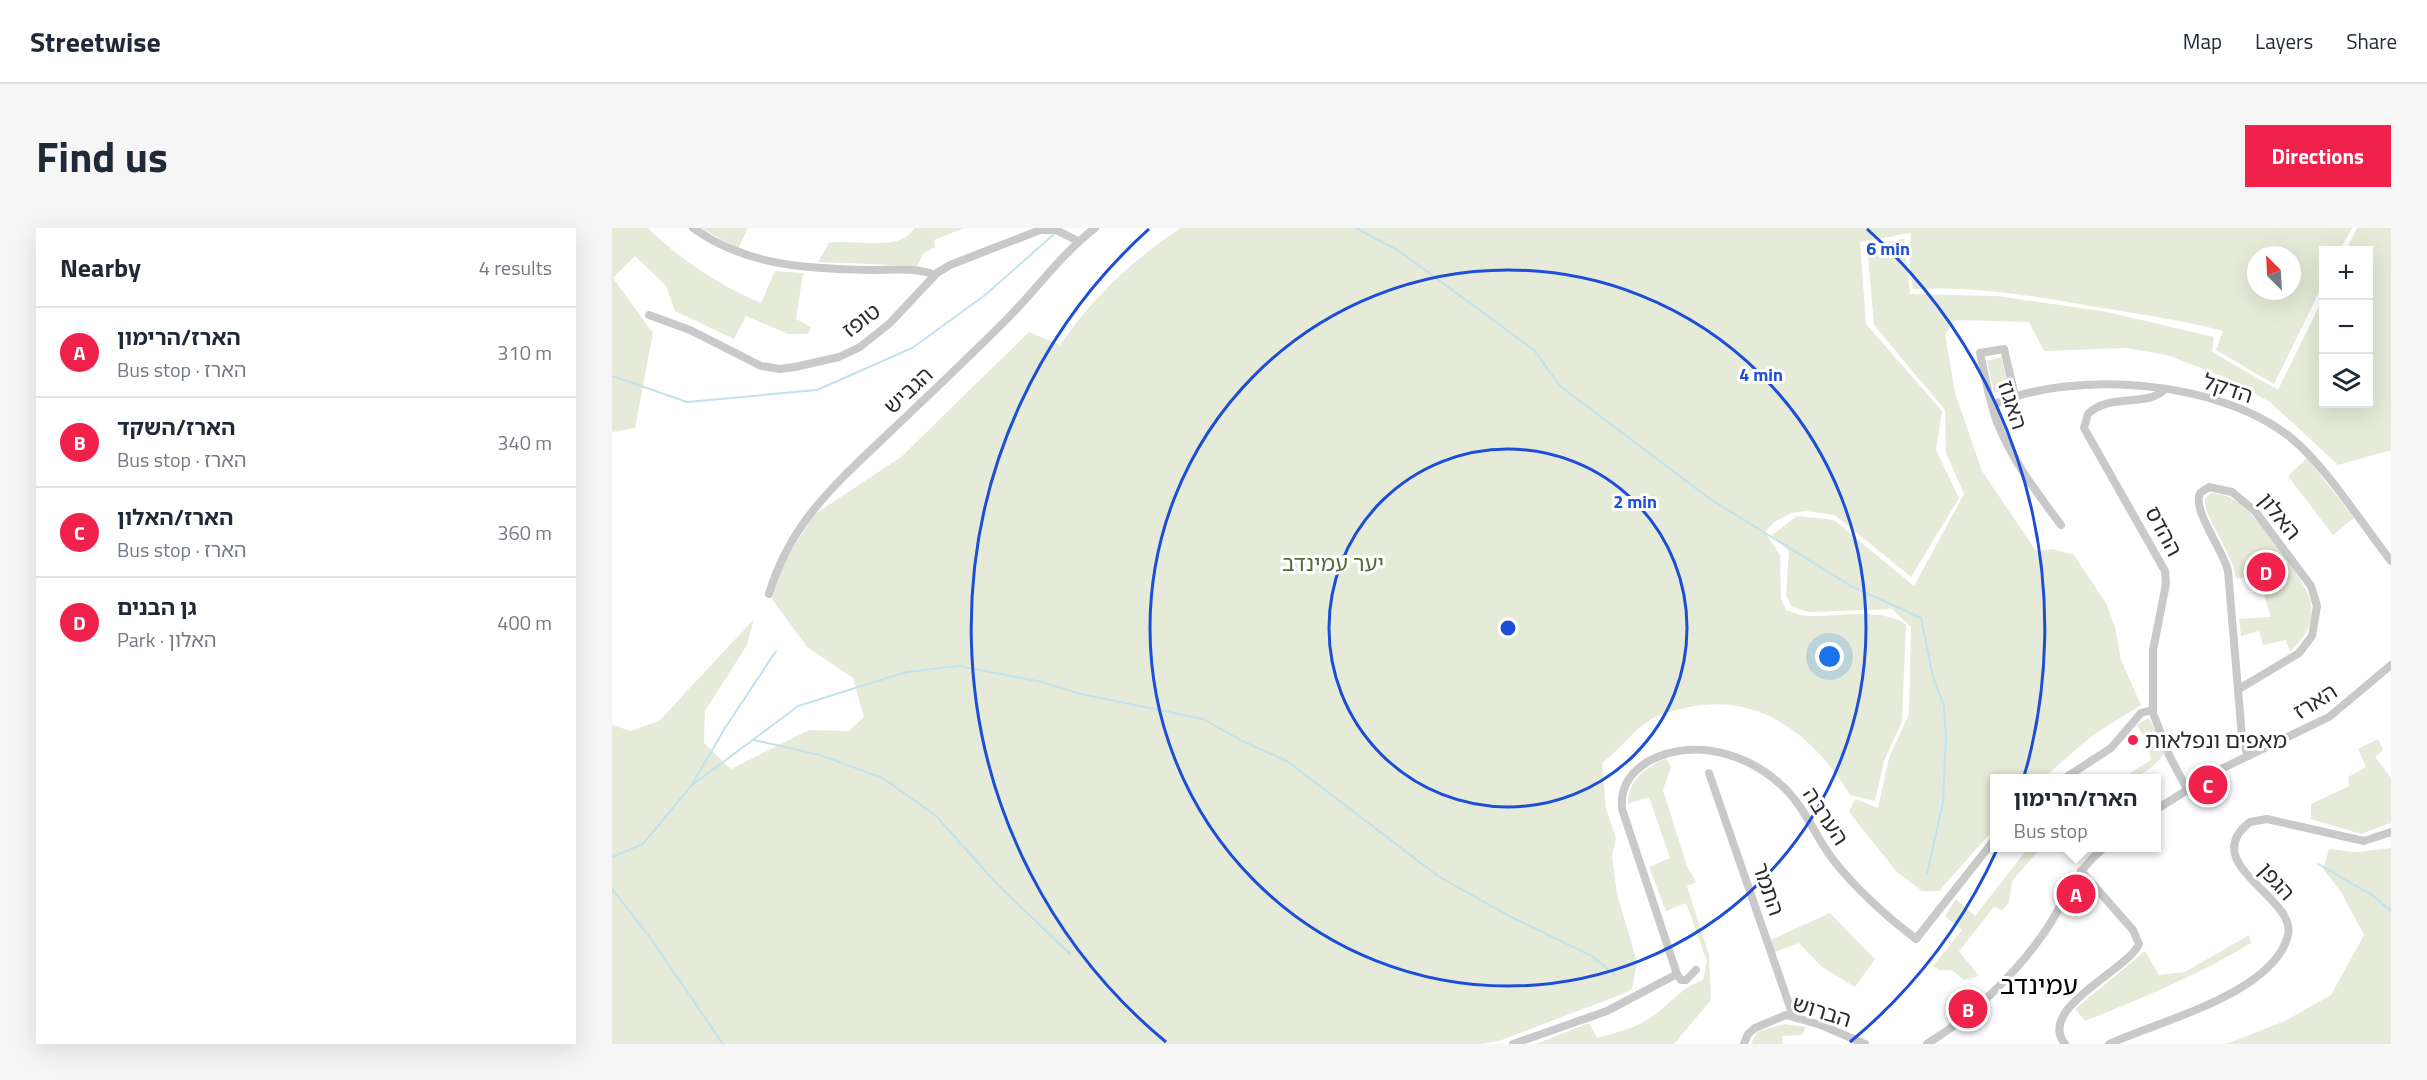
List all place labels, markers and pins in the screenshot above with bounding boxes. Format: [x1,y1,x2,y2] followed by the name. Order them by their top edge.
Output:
[2246,550,2286,594] pin: D
[1498,618,1518,638] centre of rings
[2145,723,2287,757] place label: מאפים ונפלאות
[2126,733,2140,747] marker: מאפים ונפלאות
[2188,762,2228,808] pin: C
[2056,872,2096,916] pin: A
[1948,986,1988,1032] pin: B

